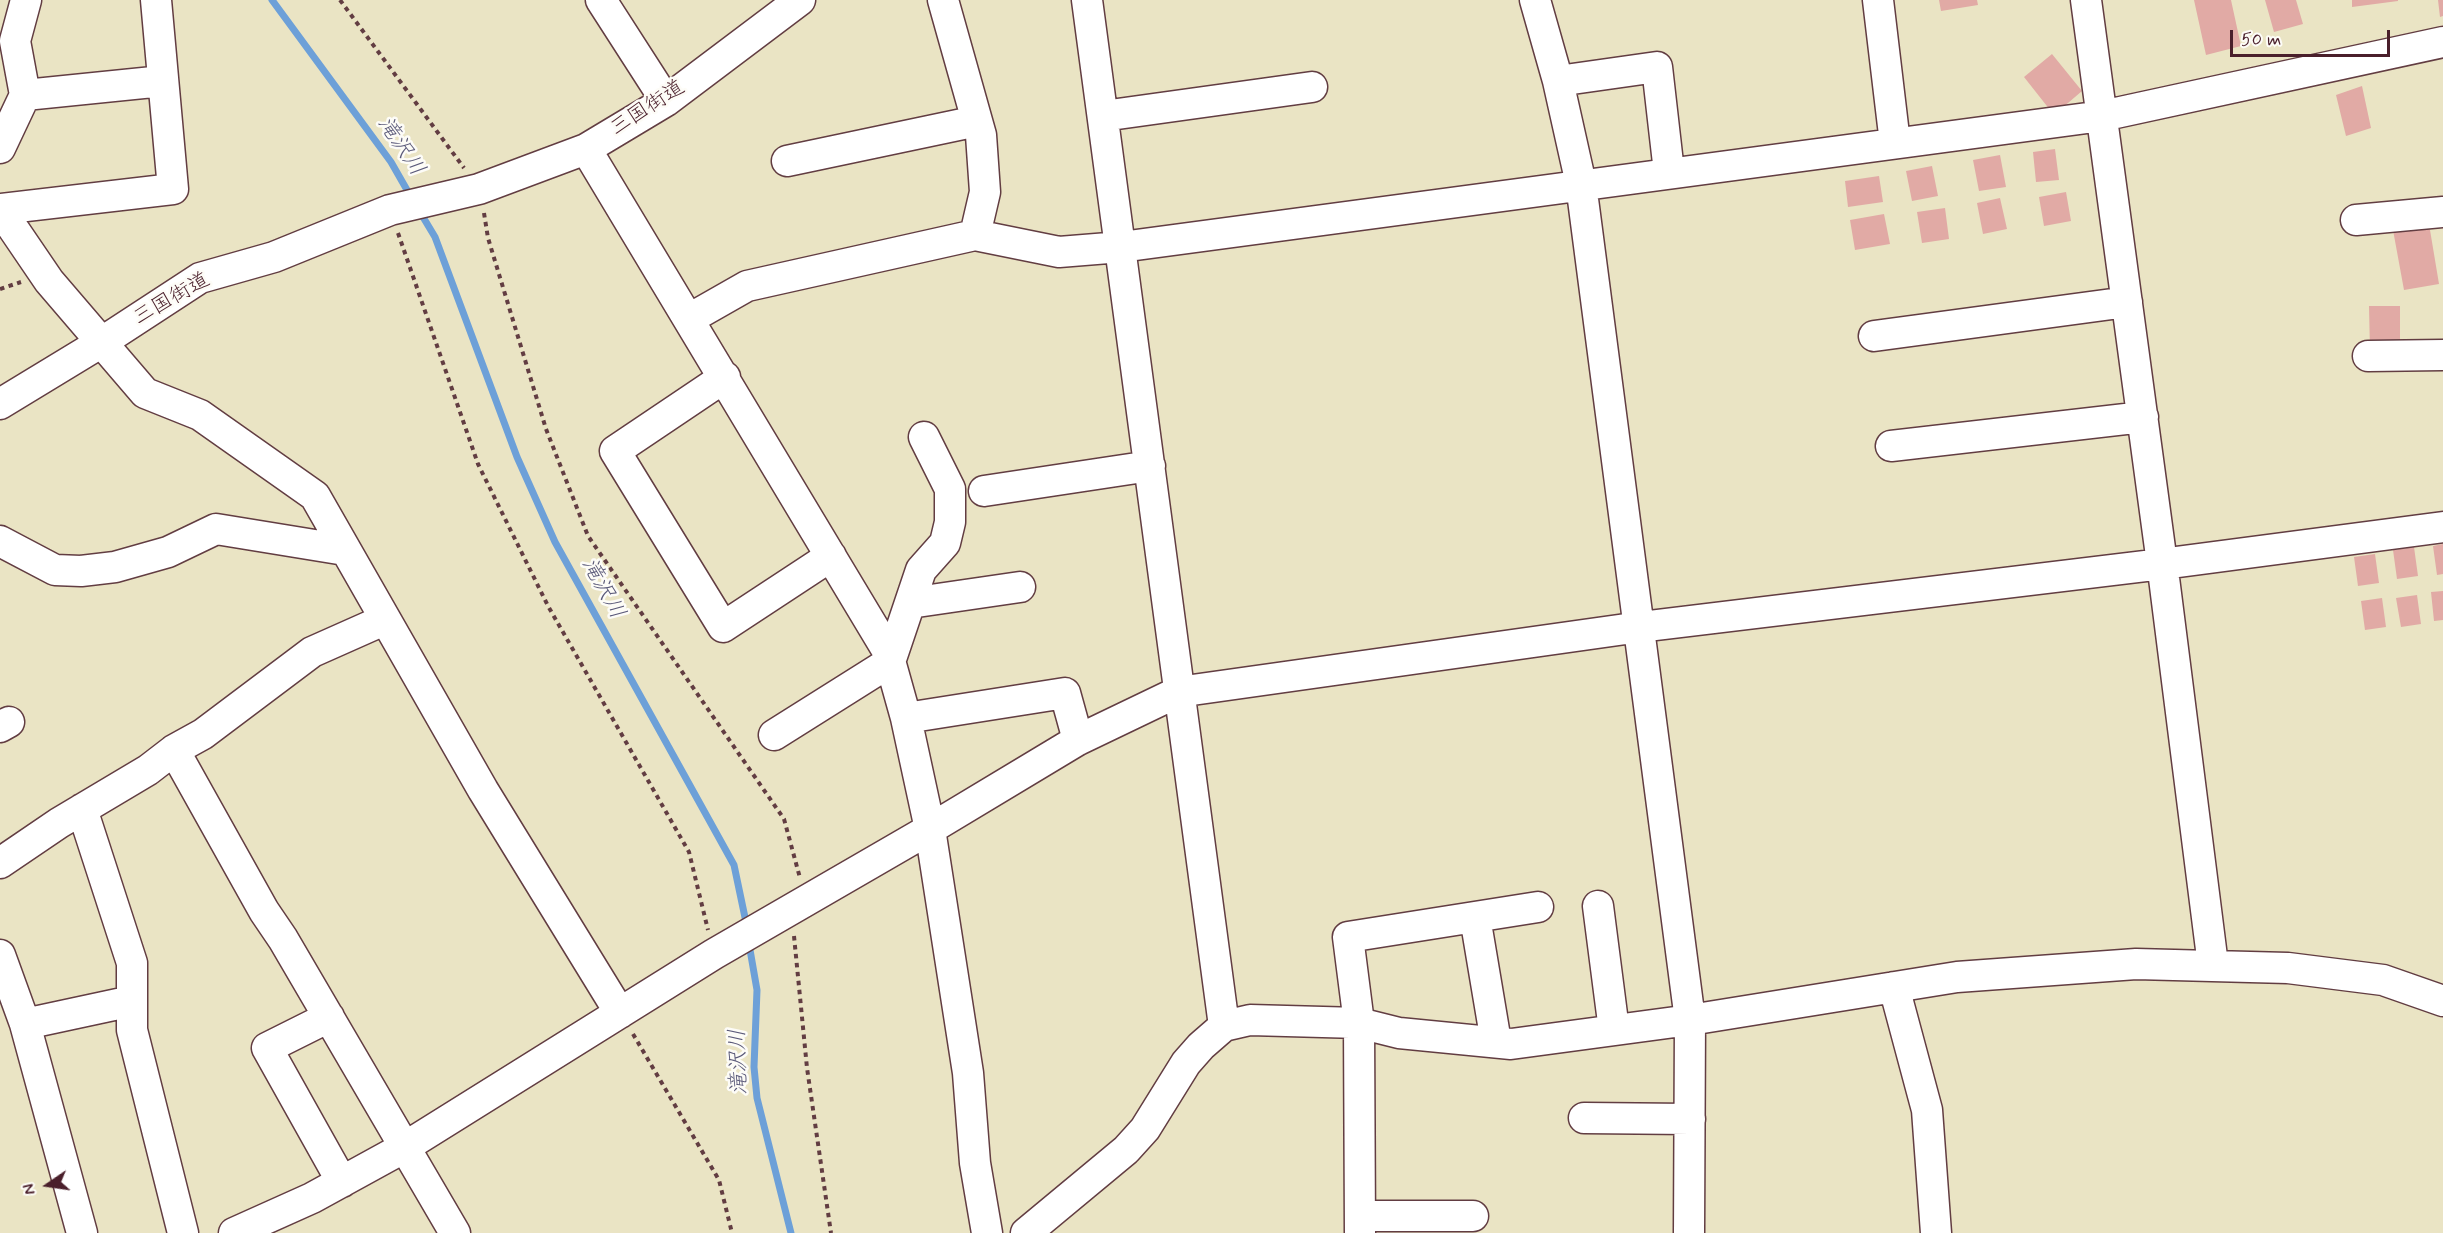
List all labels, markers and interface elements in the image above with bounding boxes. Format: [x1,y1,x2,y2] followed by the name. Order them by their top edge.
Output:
[2233,18,2394,56] scale bar
[2241,28,2281,52] text: 50 m
[606,76,690,142] street label: 三国街道
[371,112,429,182] water label: 滝沢川
[129,268,215,332] street label: 三国街道
[574,554,630,624] water label: 滝沢川
[726,1029,754,1095] water label: 滝沢川
[18,1155,78,1215] north arrow
[19,1182,41,1197] text: N

